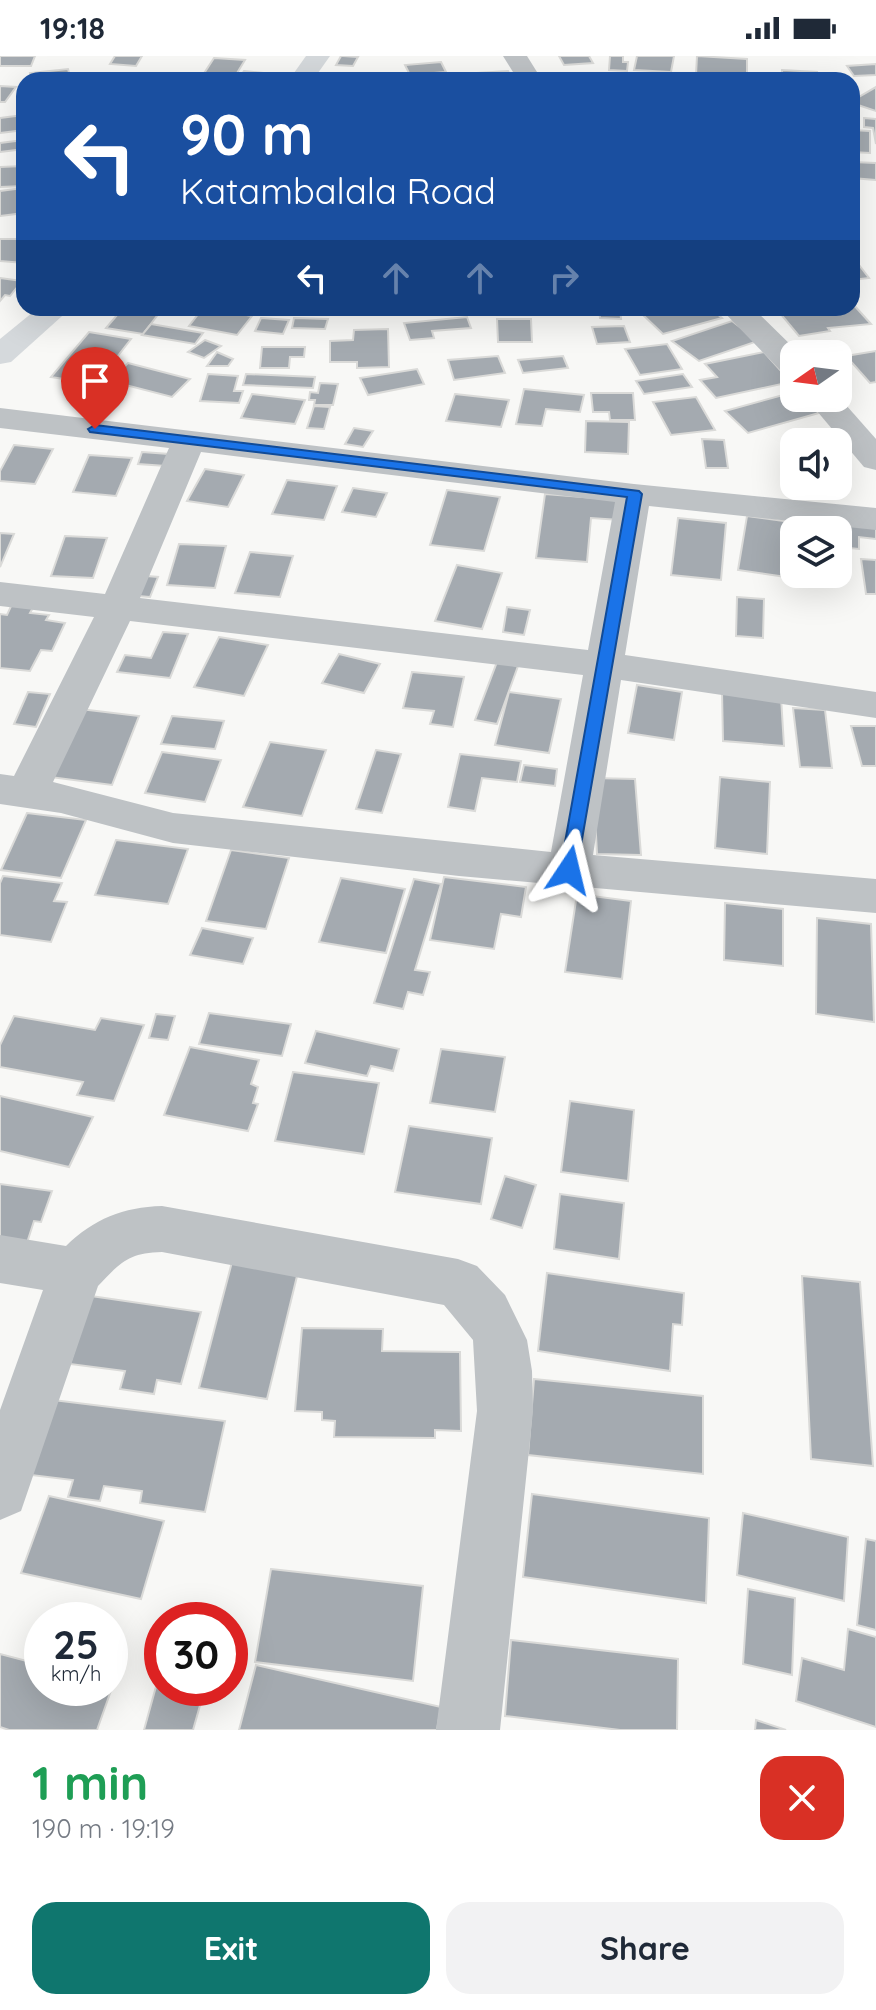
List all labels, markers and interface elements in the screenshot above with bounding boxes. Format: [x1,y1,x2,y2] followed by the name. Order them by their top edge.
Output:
[40,9,105,47] text: 19:18
[180,99,314,169] text: 90 m
[48,104,152,208] icon: left
[180,168,496,213] text: Katambalala Road
[290,256,334,300] icon: left
[374,256,418,300] icon: ahead
[458,256,502,300] icon: ahead
[542,256,586,300] icon: right
[780,340,852,412] north arrow
[780,340,852,588] map controls
[61,347,129,429] pin
[73,359,117,403] icon: arrive
[780,428,852,500] button: sound
[780,516,852,588] button: layers
[527,828,611,912] position arrow
[144,1602,248,1706] speed limit sign: 30
[53,1619,99,1669] text: 25
[51,1661,101,1686] text: km/h
[32,1752,148,1812] text: 1 min
[760,1756,844,1840] button: close
[32,1812,175,1845] text: 190 m · 19:19
[32,1902,430,1994] button: Exit
[446,1902,844,1994] button: Share

